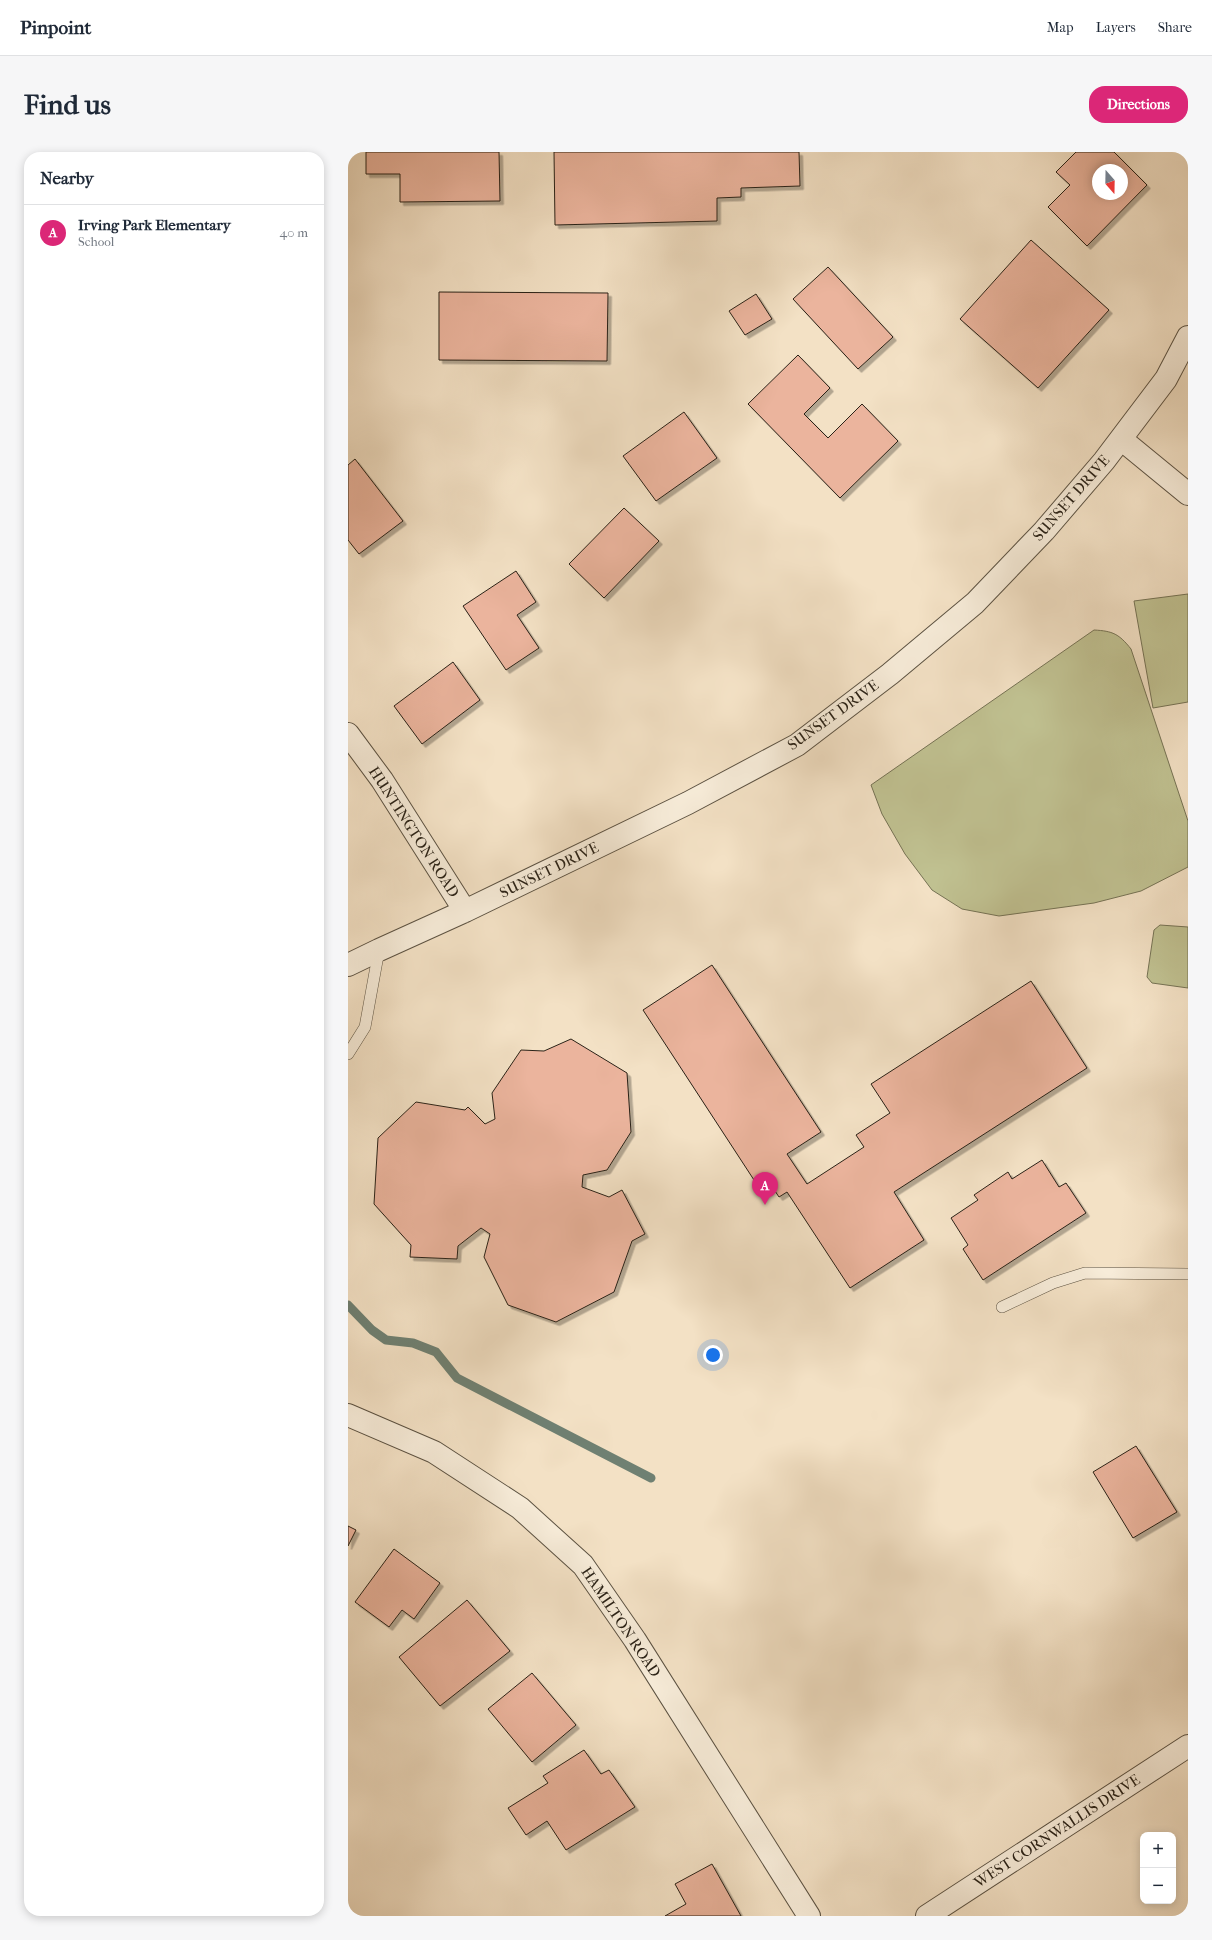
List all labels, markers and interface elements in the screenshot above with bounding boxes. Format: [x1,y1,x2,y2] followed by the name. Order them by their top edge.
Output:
[20,17,91,39] text: Pinpoint
[1047,19,1074,36] text: Map
[1096,19,1136,36] text: Layers
[1158,19,1192,36] text: Share
[1089,86,1188,123] button: Directions
[24,88,111,121] text: Find us
[1092,164,1128,200] north arrow
[40,168,94,188] text: Nearby
[78,216,231,234] text: Irving Park Elementary
[49,225,57,240] text: A
[280,225,308,240] text: 40 m
[78,234,114,249] text: School
[1029,451,1113,545] street label: SUNSET DRIVE
[784,676,882,754] street label: SUNSET DRIVE
[365,763,463,901] street label: HUNTINGTON ROAD
[497,838,601,902] street label: SUNSET DRIVE
[752,1172,778,1205] pin: A
[703,1345,723,1365] your location
[577,1563,665,1681] street label: HAMILTON ROAD
[970,1771,1143,1892] street label: WEST CORNWALLIS DRIVE
[1140,1832,1176,1904] map controls
[1140,1832,1176,1868] button: +
[1140,1868,1176,1904] button: −

